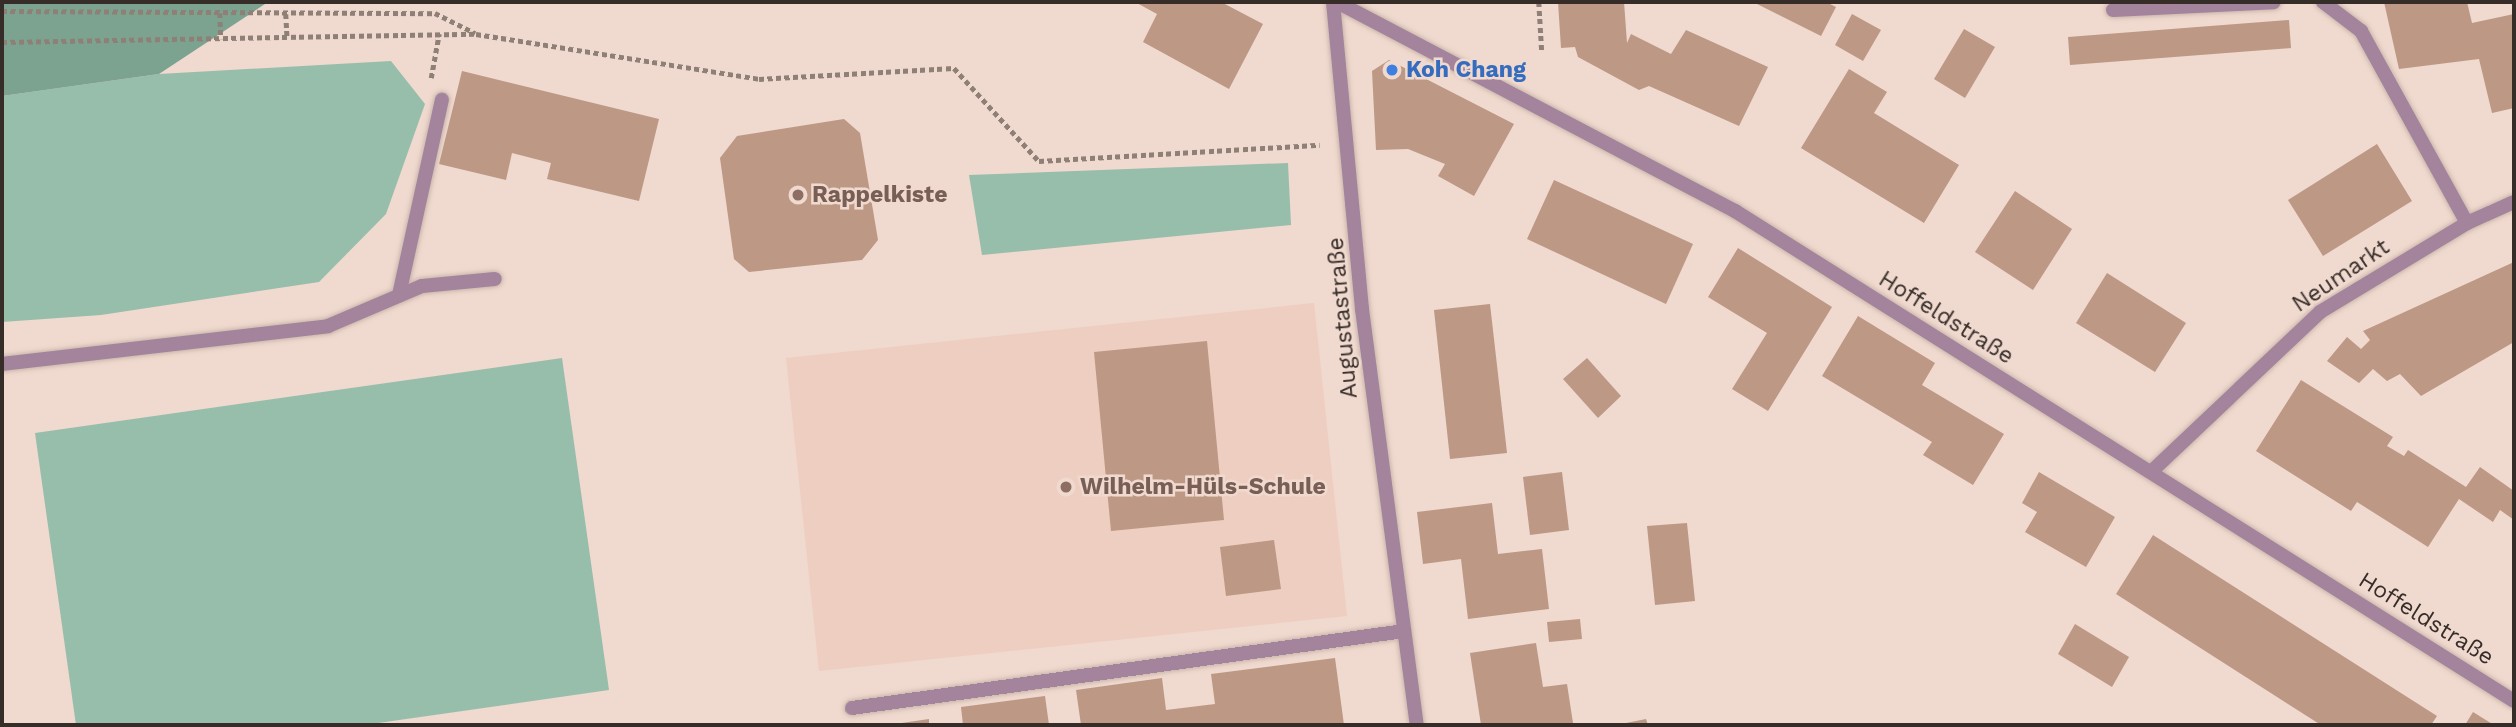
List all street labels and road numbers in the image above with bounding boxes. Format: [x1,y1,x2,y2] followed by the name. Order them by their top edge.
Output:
[2287,233,2395,319] street label: Neumarkt
[1322,236,1364,400] street label: Augustastraße
[1873,265,2019,371] street label: Hoffeldstraße
[2353,566,2499,672] street label: Hoffeldstraße

